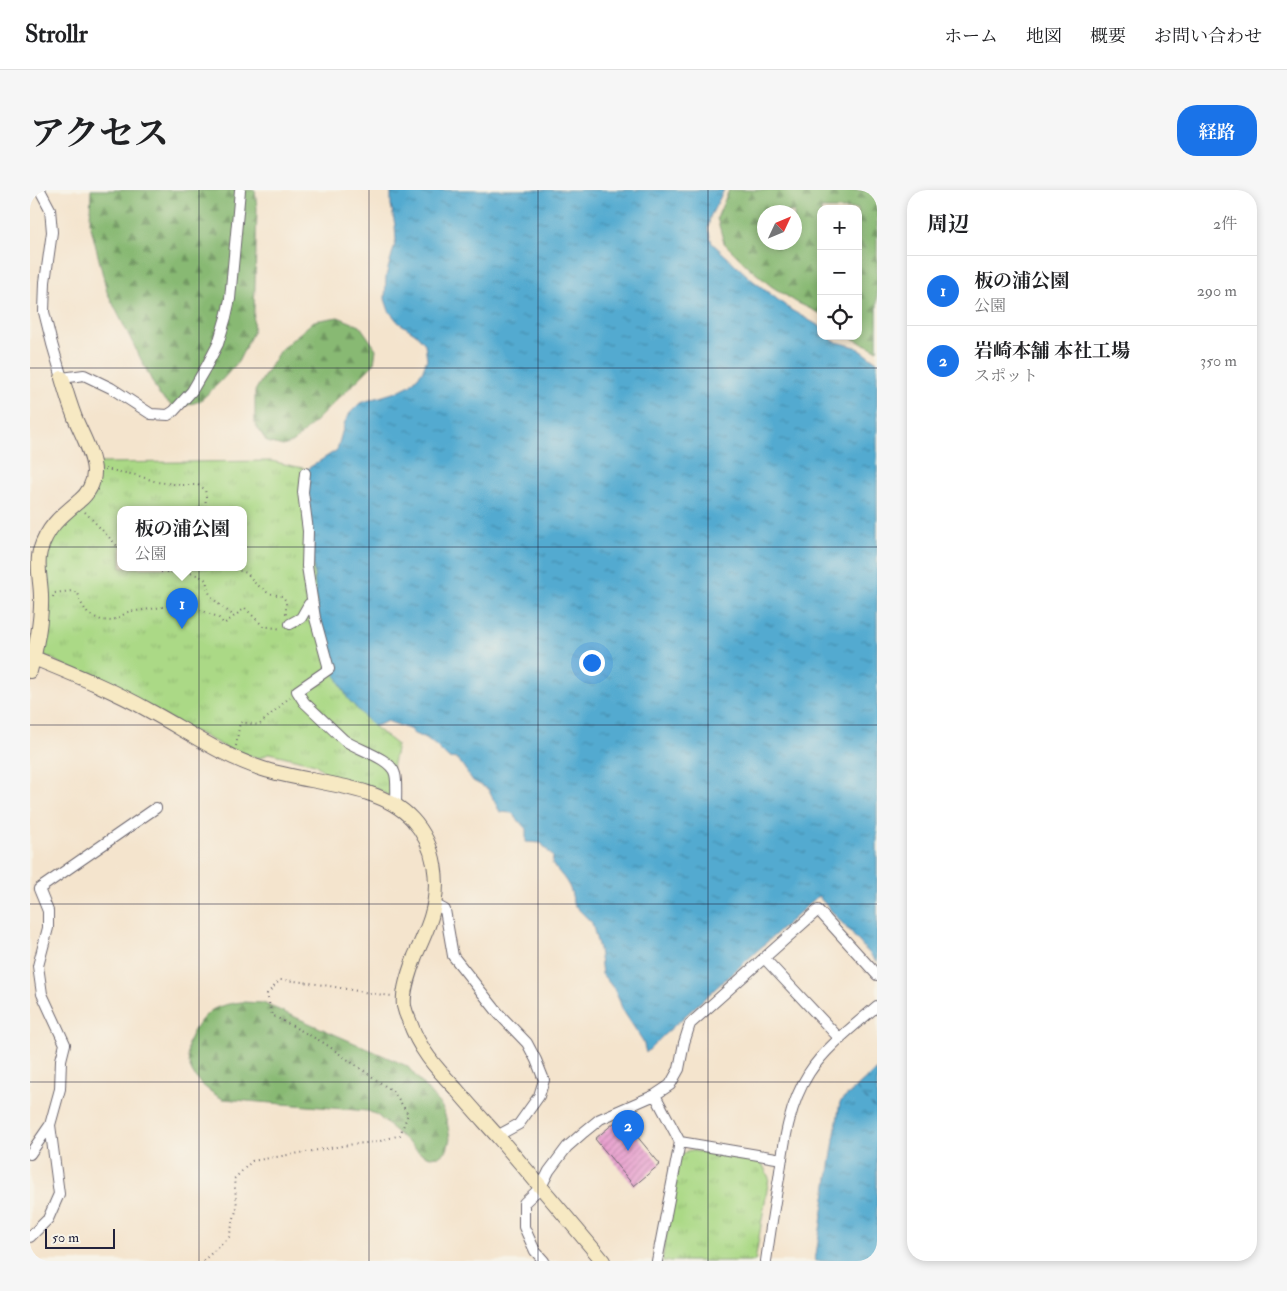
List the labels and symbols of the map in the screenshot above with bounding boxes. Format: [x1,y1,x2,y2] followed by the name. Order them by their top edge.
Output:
[757,205,802,250] north arrow
[166,588,198,629] pin: 1
[579,650,605,676] your location
[612,1110,644,1151] pin: 2
[45,1226,115,1249] scale bar

